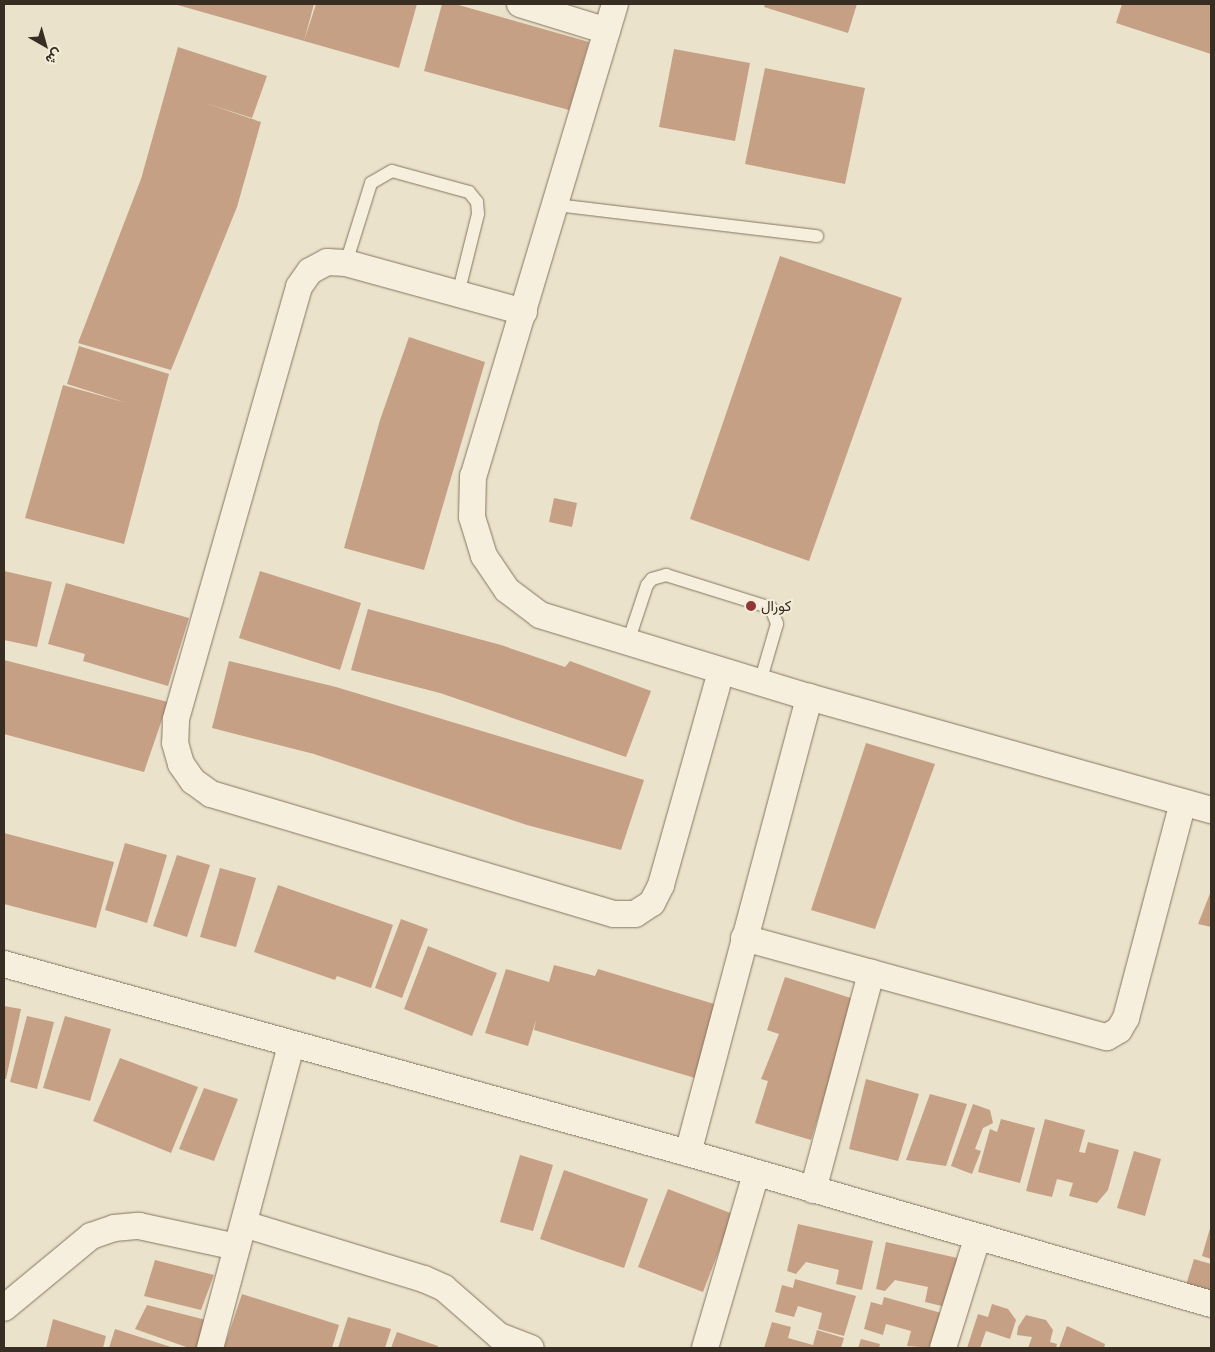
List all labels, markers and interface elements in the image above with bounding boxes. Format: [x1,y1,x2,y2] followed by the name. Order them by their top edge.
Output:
[20,20,70,70] north arrow
[41,44,67,70] text: ش
[761,597,792,615] place label: كورال
[745,600,757,612] marker: كورال

